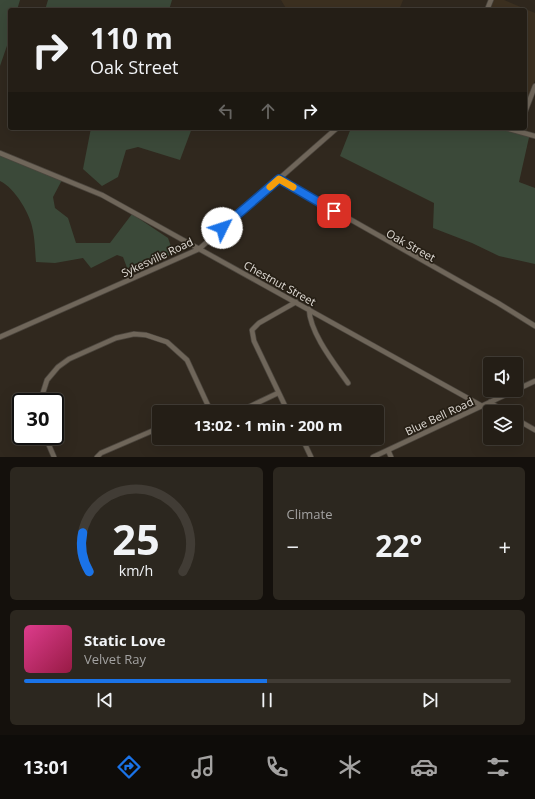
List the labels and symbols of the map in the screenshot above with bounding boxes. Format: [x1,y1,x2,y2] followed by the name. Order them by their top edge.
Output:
[317,194,351,228] pin
[201,207,243,249] position arrow
[384,225,438,265] street label: Oak Street
[119,234,195,280] street label: Sykesville Road
[241,257,319,309] street label: Chestnut Street
[12,393,64,445] speed limit sign: 30
[402,394,476,438] street label: Blue Bell Road

